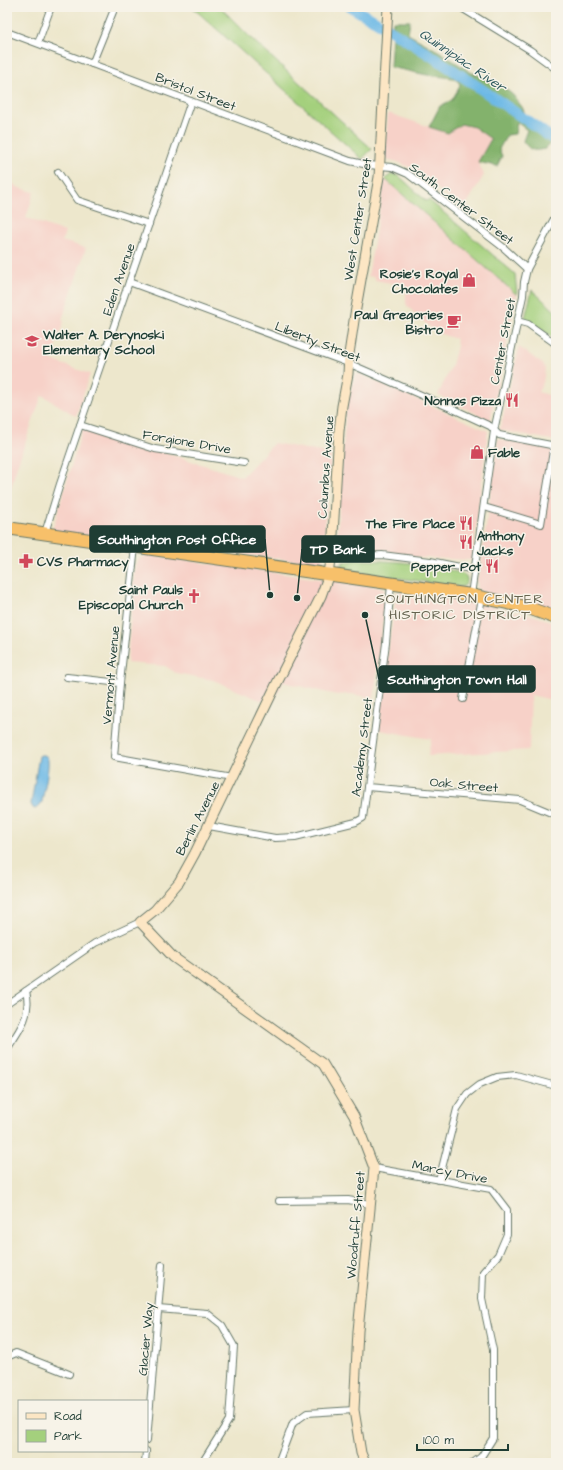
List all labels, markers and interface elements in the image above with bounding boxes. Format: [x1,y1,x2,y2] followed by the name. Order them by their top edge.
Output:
[415,24,511,98] water label: Quinnipiac River
[153,68,239,116] street label: Bristol Street
[339,156,377,282] street label: West Center Street
[405,158,518,250] street label: South Center Street
[98,241,140,318] street label: Eden Avenue
[380,265,458,298] place label: Rosie’s Royal Chocolates
[461,272,477,288] shop icon: Rosie’s Royal Chocolates
[486,296,520,386] street label: Center Street
[354,306,444,339] place label: Paul Gregories Bistro
[446,313,462,329] cafe icon: Paul Gregories Bistro
[272,317,364,368] street label: Liberty Street
[42,326,165,360] place label: Walter A. Derynoski Elementary School
[24,333,40,349] school or university icon: Walter A. Derynoski Elementary School
[424,392,501,410] place label: Nonnas Pizza
[504,392,520,408] restaurant icon: Nonnas Pizza
[313,415,339,519] street label: Columbus Avenue
[141,425,232,460] street label: Forgione Drive
[469,444,485,460] shop icon: Fable
[488,444,520,462] place label: Fable
[365,515,455,533] place label: The Fire Place
[458,515,474,531] restaurant icon: The Fire Place
[90,526,265,552] callout: Southington Post Office
[476,527,525,560] place label: Anthony Jacks
[97,530,257,551] text: Southington Post Office
[458,534,474,550] restaurant icon: Anthony Jacks
[302,536,374,562] callout: TD Bank
[309,540,366,560] text: TD Bank
[18,553,34,569] pharmacy icon: CVS Pharmacy
[37,553,129,572] place label: CVS Pharmacy
[411,558,482,577] place label: Pepper Pot
[484,558,500,574] restaurant icon: Pepper Pot
[79,581,184,615] place label: Saint Pauls Episcopal Church
[186,588,202,604] church icon: Saint Pauls Episcopal Church
[376,589,544,625] district label: SOUTHINGTON CENTER HISTORIC DISTRICT
[98,625,124,725] street label: Vermont Avenue
[379,666,535,692] callout: Southington Town Hall
[386,670,528,691] text: Southington Town Hall
[347,696,378,798] street label: Academy Street
[429,773,500,797] street label: Oak Street
[171,778,224,859] street label: Berlin Avenue
[410,1156,489,1189] street label: Marcy Drive
[342,1170,370,1280] street label: Woodruff Street
[134,1302,159,1376] street label: Glacier Way
[18,1400,148,1452] legend
[54,1408,82,1425] text: Road
[417,1426,508,1452] scale bar
[54,1428,82,1445] text: Park
[423,1432,454,1449] text: 100 m

